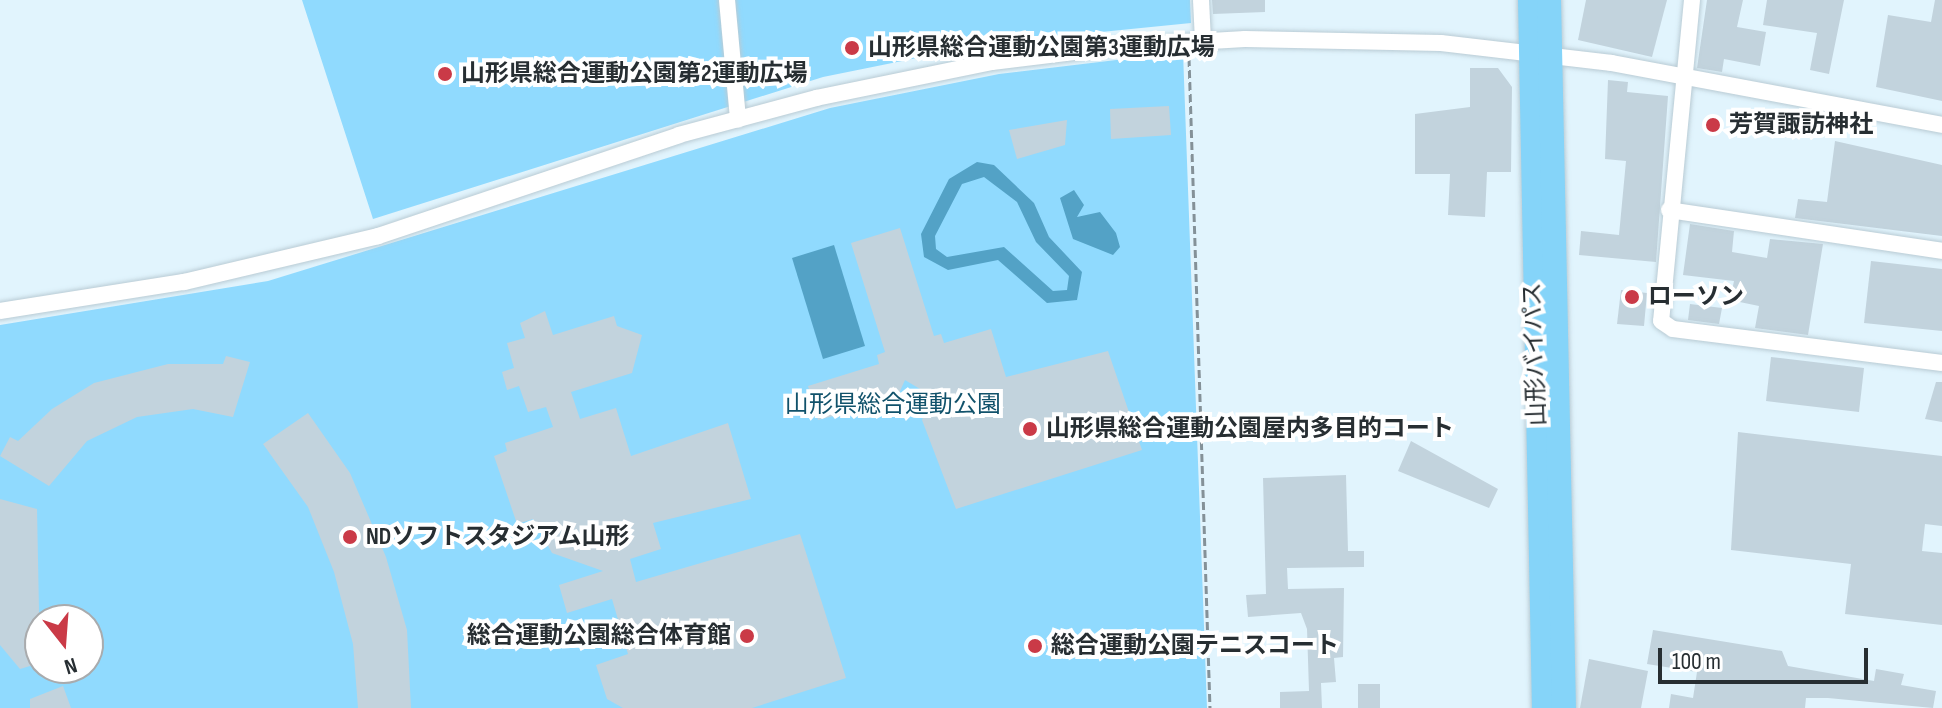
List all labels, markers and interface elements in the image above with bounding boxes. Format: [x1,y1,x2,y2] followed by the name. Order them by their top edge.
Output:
[868,34,1215,62] place label: 山形県総合運動公園第3運動広場
[843,39,861,57] marker: 山形県総合運動公園第3運動広場
[461,60,808,88] place label: 山形県総合運動公園第2運動広場
[436,65,454,83] marker: 山形県総合運動公園第2運動広場
[1729,111,1873,139] place label: 芳賀諏訪神社
[1704,116,1722,134] marker: 芳賀諏訪神社
[1518,282,1552,426] street label: 山形バイパス
[1648,283,1744,311] place label: ローソン
[1623,288,1641,306] marker: ローソン
[785,391,1001,419] park label: 山形県総合運動公園
[1046,415,1454,443] place label: 山形県総合運動公園屋内多目的コート
[1021,420,1039,438] marker: 山形県総合運動公園屋内多目的コート
[366,523,631,551] place label: NDソフトスタジアム山形
[341,528,359,546] marker: NDソフトスタジアム山形
[24,604,104,684] north arrow
[467,622,731,650] place label: 総合運動公園総合体育館
[738,627,756,645] marker: 総合運動公園総合体育館
[1051,632,1339,660] place label: 総合運動公園テニスコート
[1662,632,1872,682] scale bar
[1026,637,1044,655] marker: 総合運動公園テニスコート
[1672,647,1721,676] text: 100 m
[61,651,80,680] text: N

